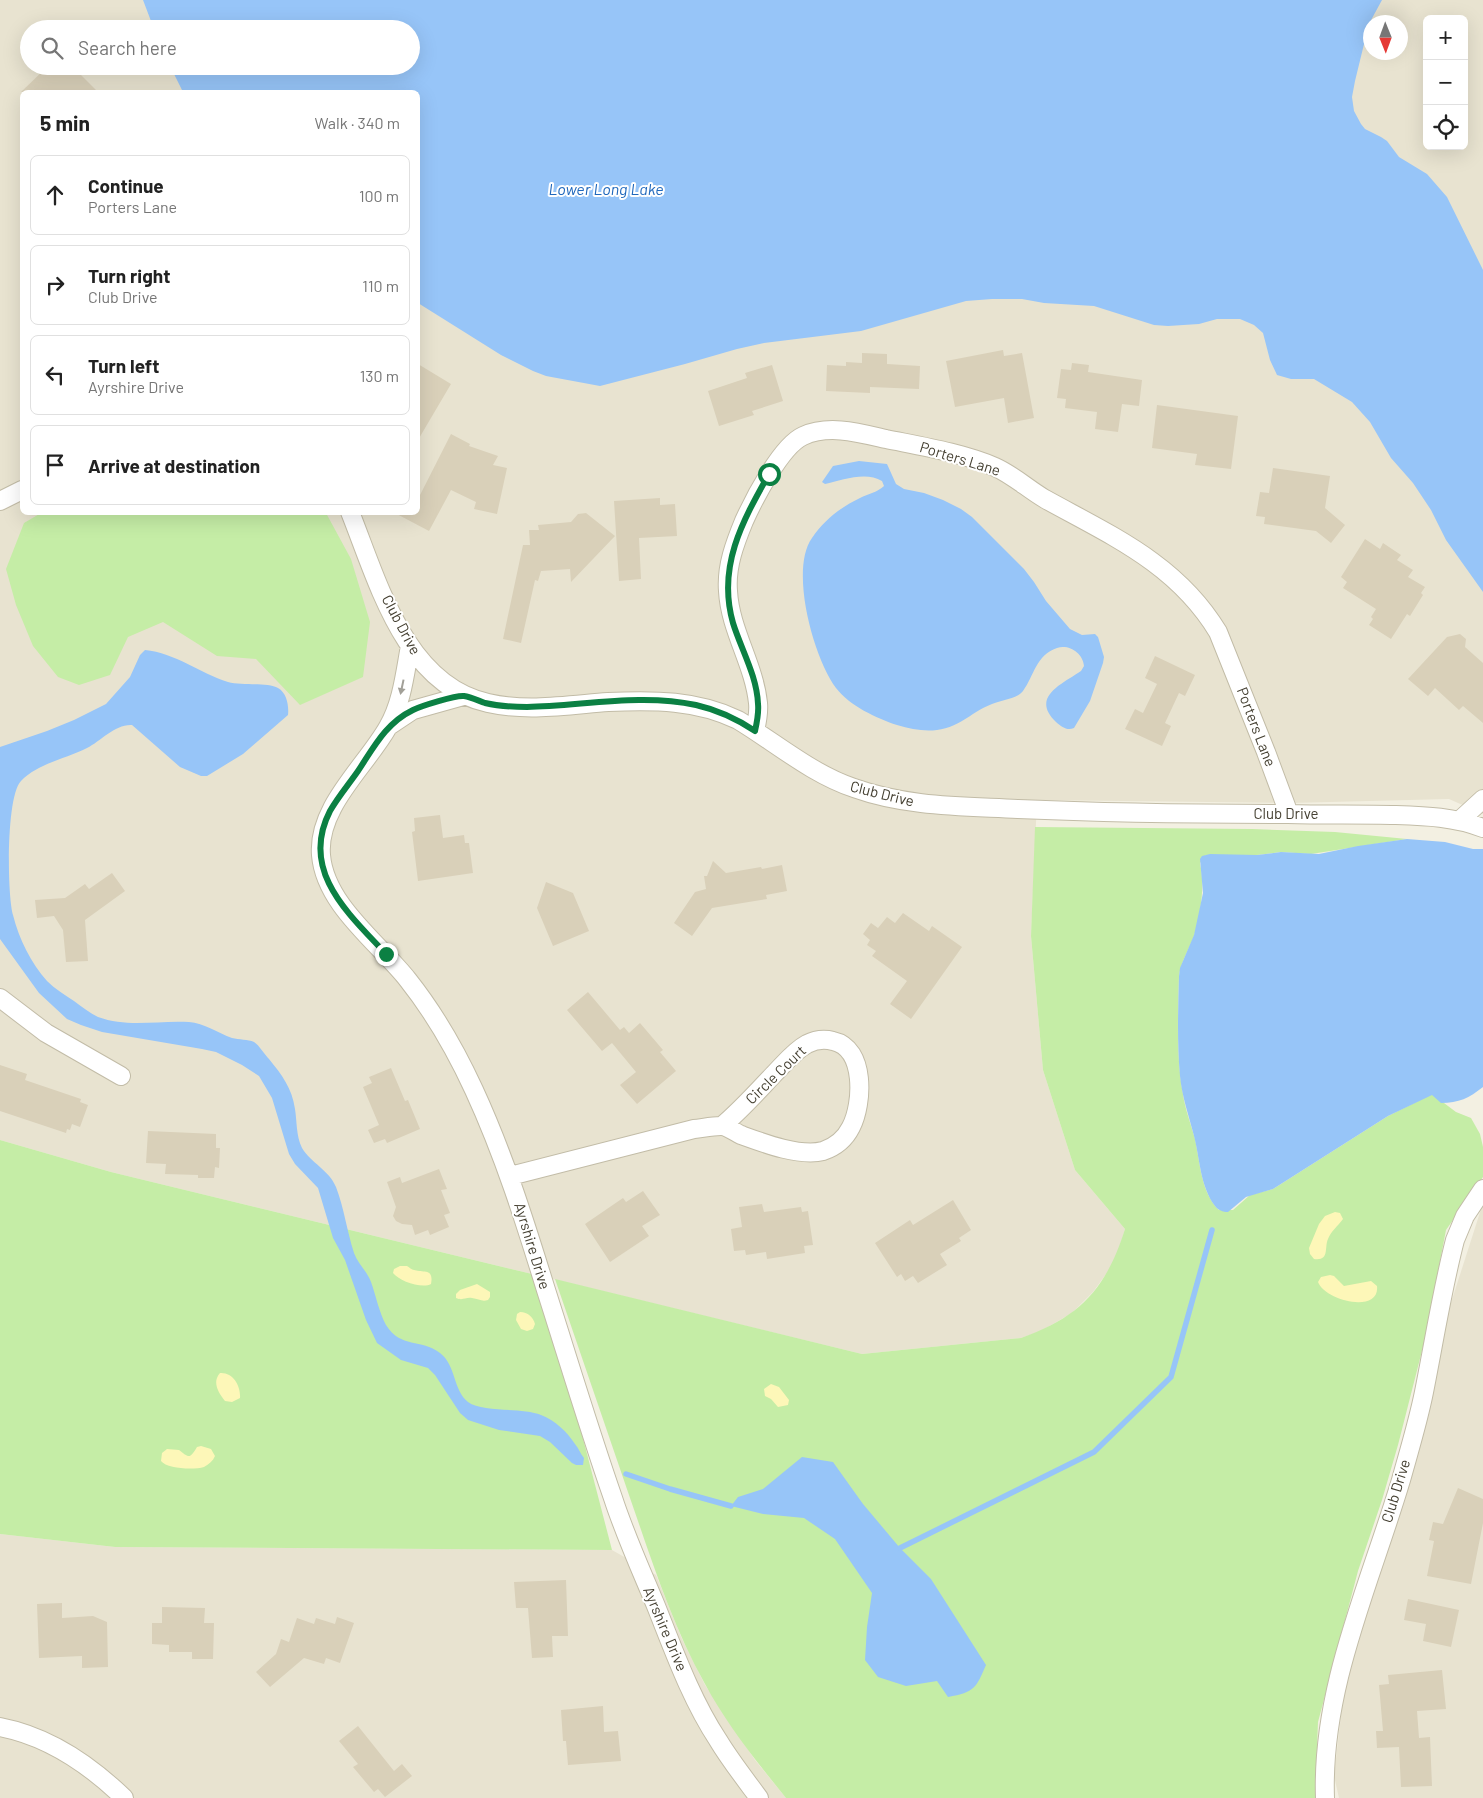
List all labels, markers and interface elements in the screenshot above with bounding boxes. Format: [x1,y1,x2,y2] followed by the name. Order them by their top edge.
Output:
[1363,15,1408,60] north arrow
[1423,15,1468,150] map controls
[1423,15,1468,60] button: +
[20,20,420,75] search box
[38,34,66,62] icon: search
[78,36,177,59] text: Search here
[1423,60,1468,105] button: −
[1423,105,1468,150] button: locate
[40,110,90,135] text: 5 min
[315,113,400,132] text: Walk · 340 m
[88,174,164,197] text: Continue
[549,179,664,198] water label: Lower Long Lake
[41,181,69,209] icon: ahead
[359,186,399,205] text: 100 m
[88,197,177,216] text: Porters Lane
[88,264,170,287] text: Turn right
[41,271,69,299] icon: right
[362,276,399,295] text: 110 m
[88,287,158,306] text: Club Drive
[88,354,159,377] text: Turn left
[41,361,69,389] icon: left
[360,366,399,385] text: 130 m
[88,377,184,396] text: Ayrshire Drive
[918,437,1003,479] street label: Porters Lane
[41,451,69,479] icon: arrive
[88,454,260,477] text: Arrive at destination
[758,463,781,486] route start
[379,592,425,658] street label: Club Drive
[398,680,406,695] one-way arrow
[1234,684,1280,769] street label: Porters Lane
[848,776,916,810] street label: Club Drive
[1253,804,1319,822] street label: Club Drive
[375,943,398,966] route end
[741,1041,809,1107] street label: Circle Court
[511,1200,555,1291] street label: Ayrshire Drive
[1377,1457,1413,1525] street label: Club Drive
[640,1584,692,1674] street label: Ayrshire Drive

